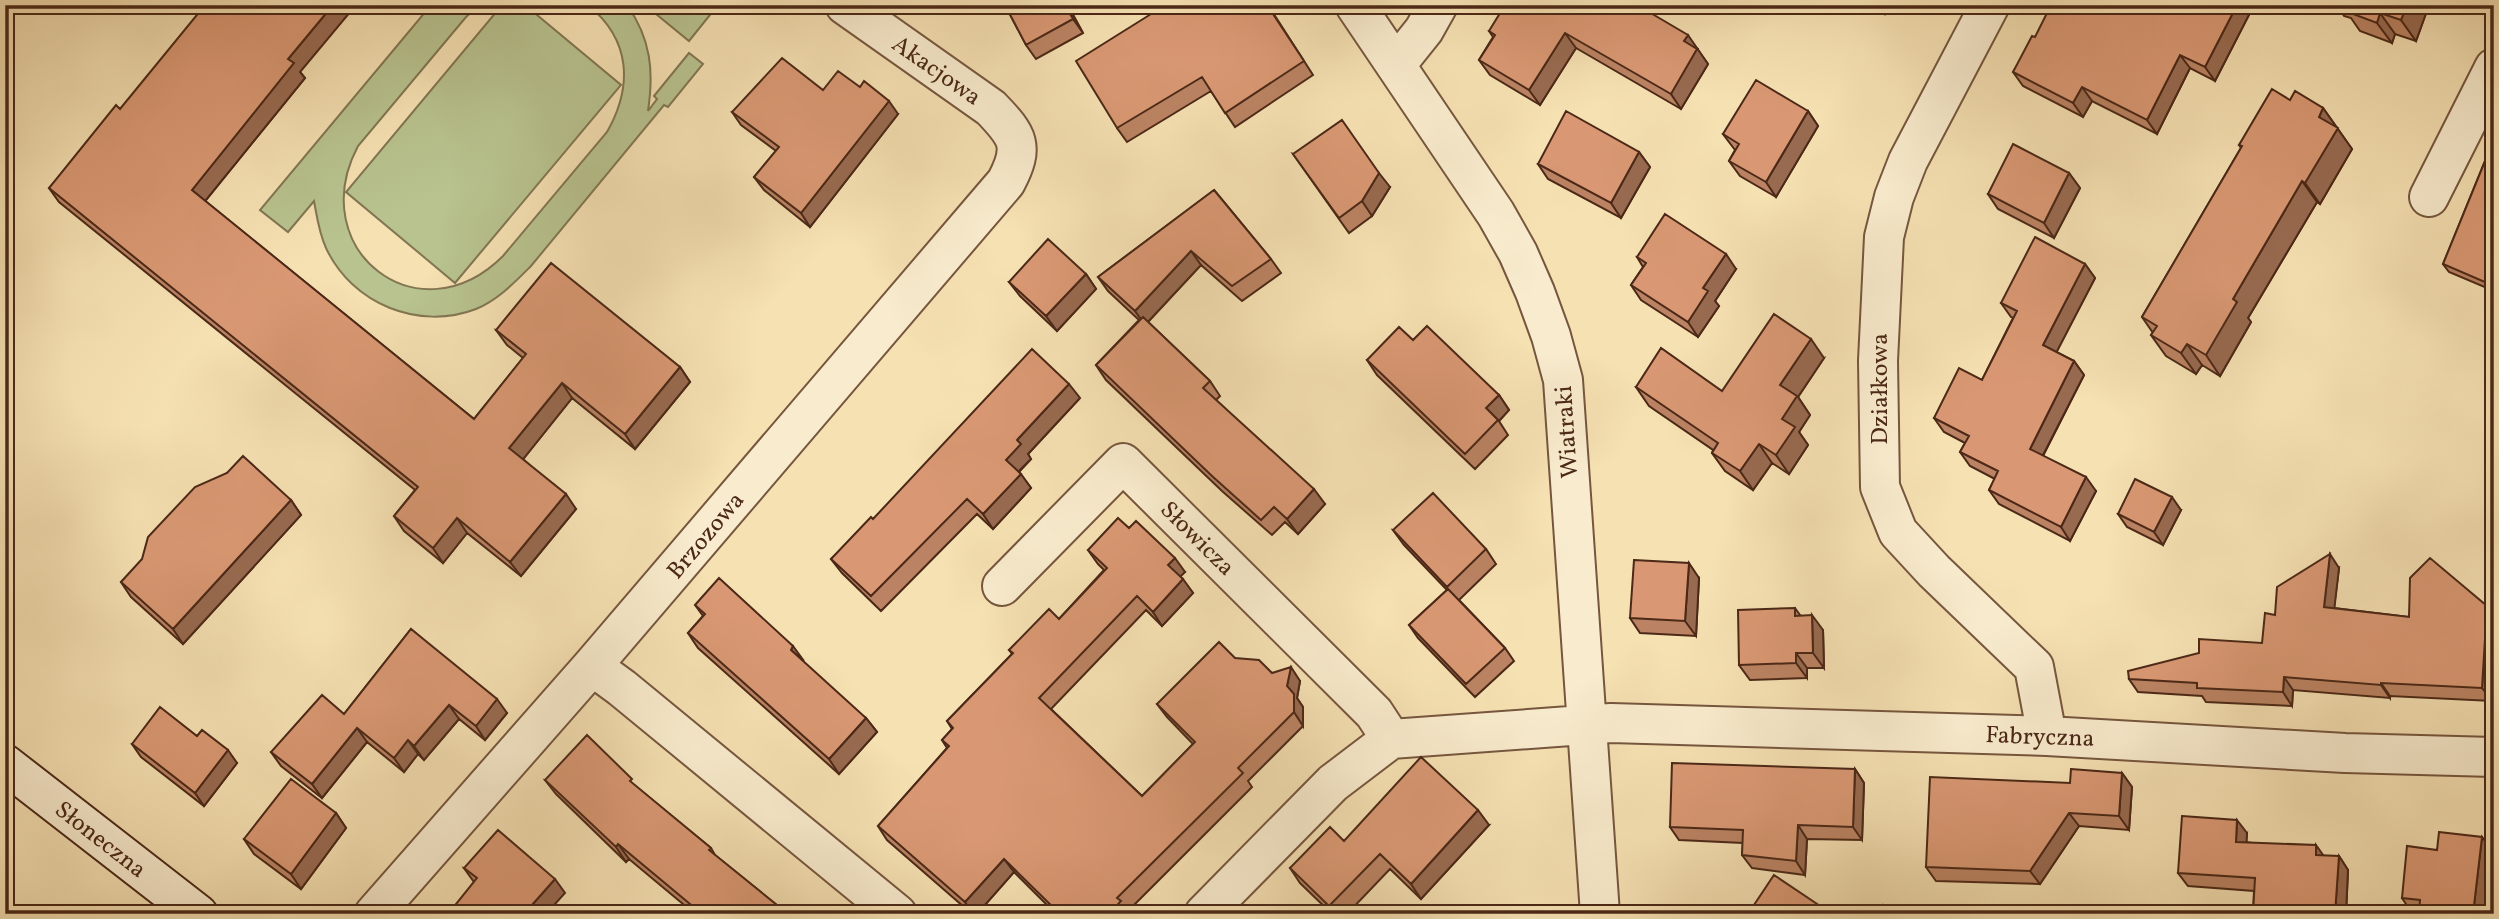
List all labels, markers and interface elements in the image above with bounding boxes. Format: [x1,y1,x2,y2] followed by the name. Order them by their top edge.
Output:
[884,28,988,115] street label: Akacjowa
[1864,333,1898,445] street label: Działkowa
[1548,384,1588,479] street label: Wiatraki
[660,485,753,587] street label: Brzozowa
[1152,494,1242,584] street label: Słowicza
[1985,719,2095,757] street label: Fabryczna
[47,794,153,887] street label: Słoneczna

